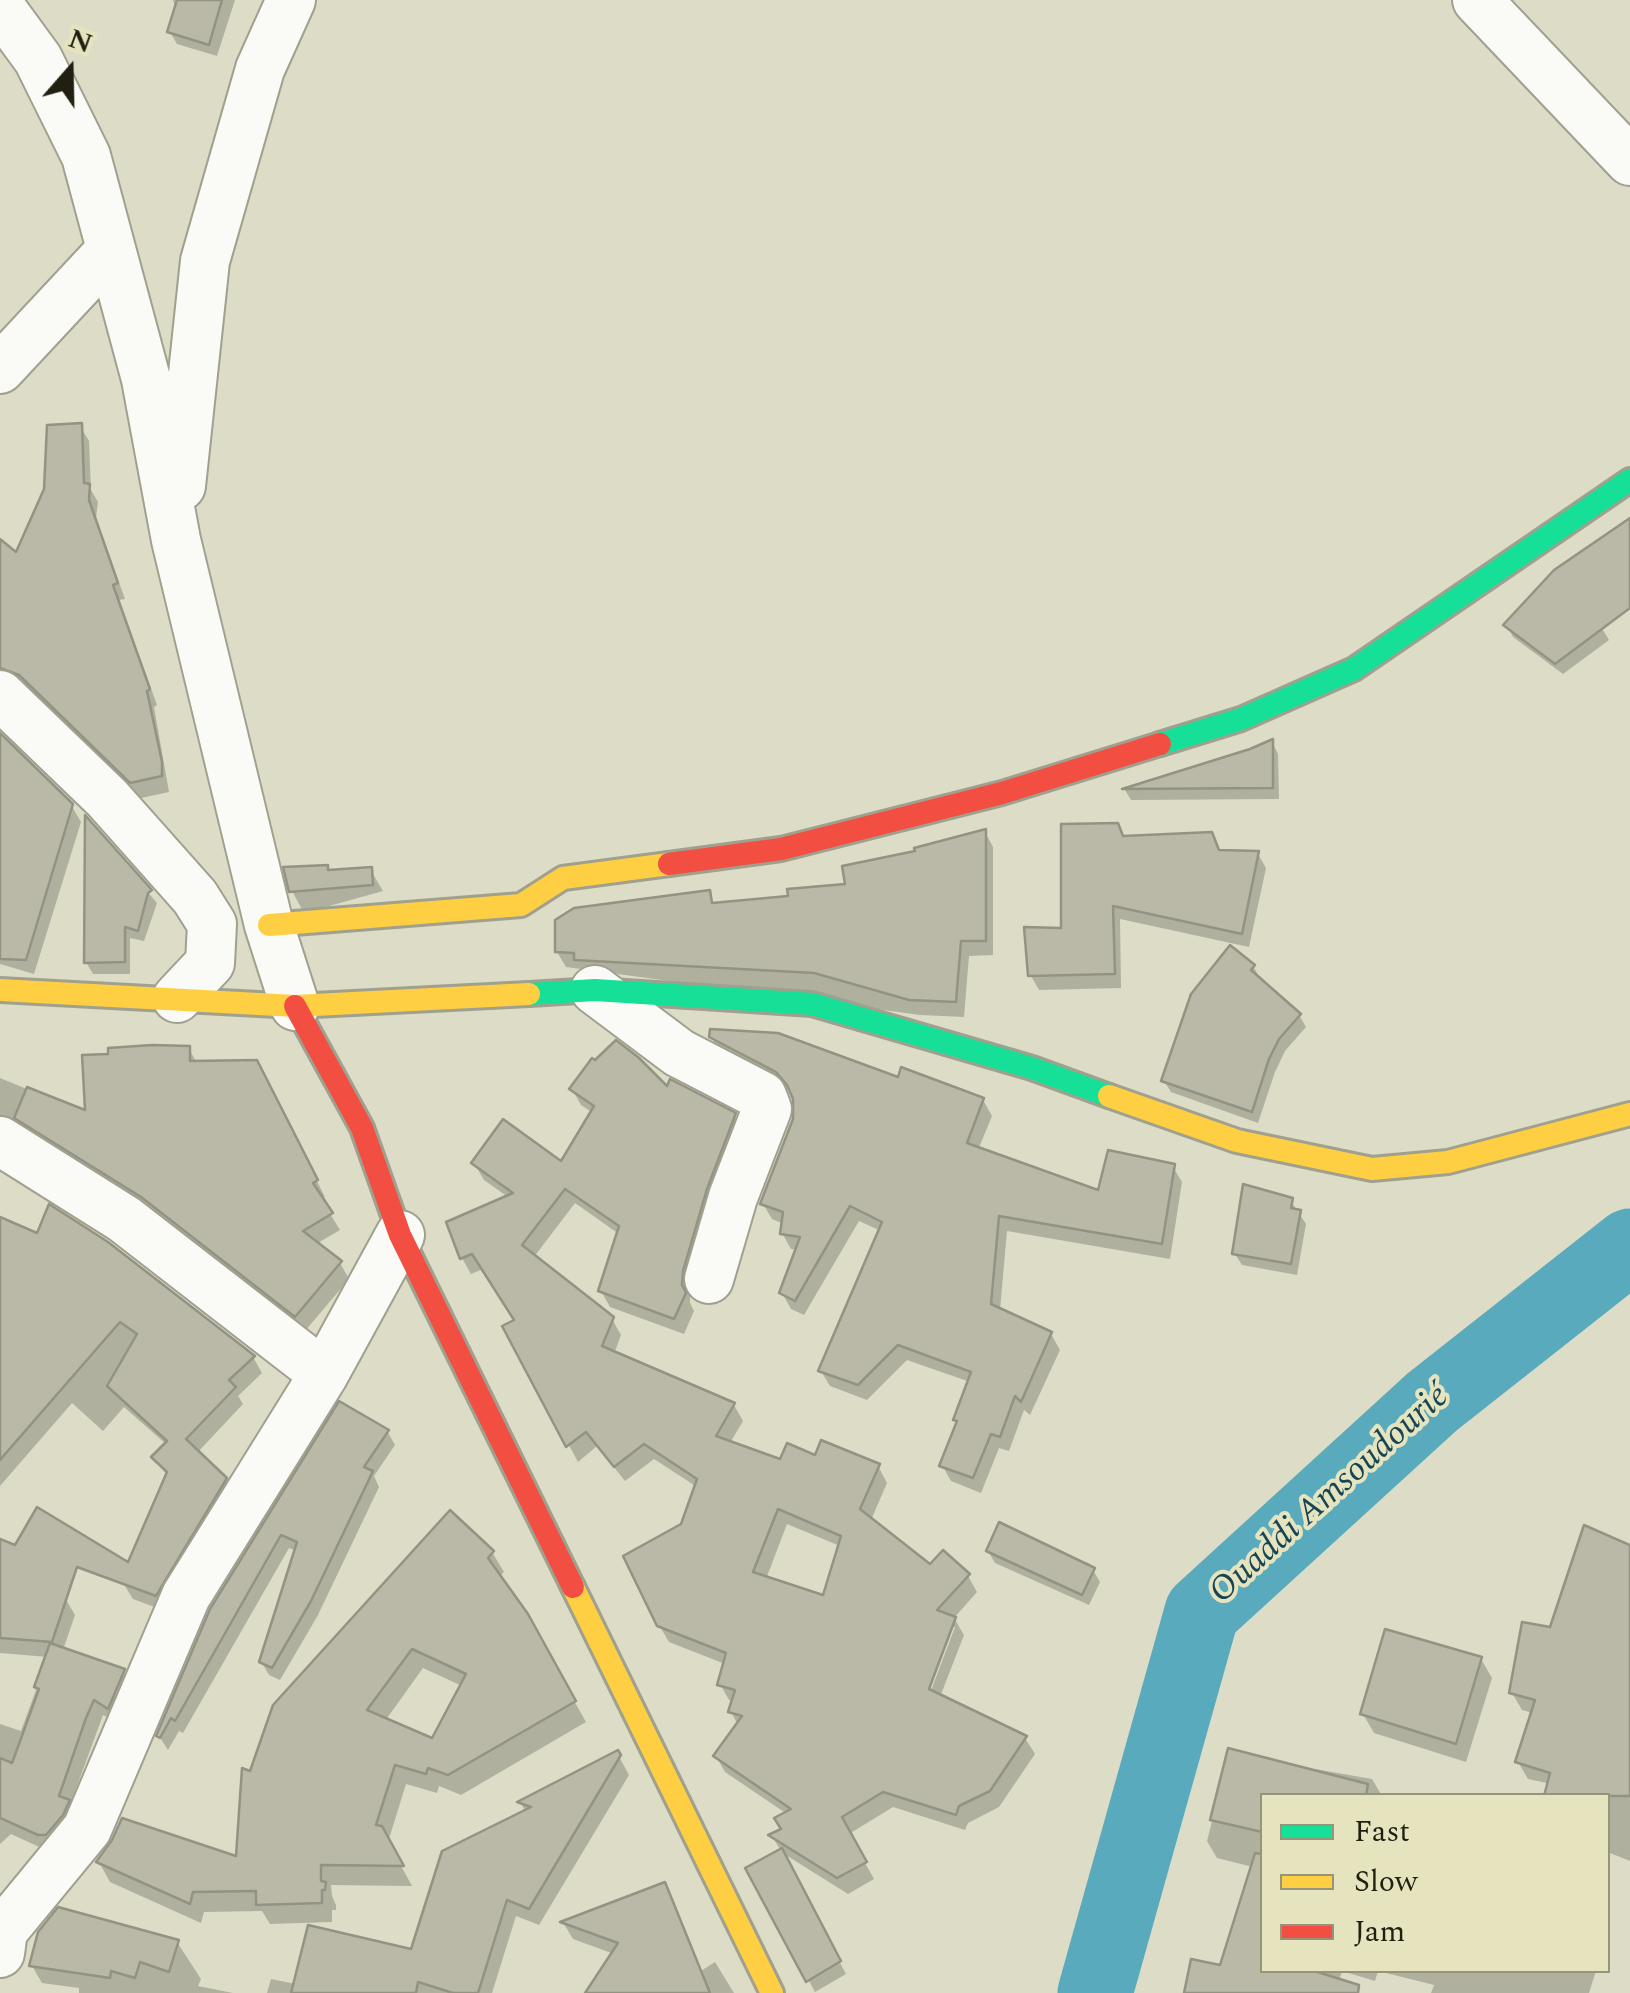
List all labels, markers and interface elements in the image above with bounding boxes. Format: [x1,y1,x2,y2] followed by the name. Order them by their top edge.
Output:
[62,17,99,65] text: N
[20,20,120,120] north arrow
[1203,1377,1459,1615] water label: Ouaddi Amsoudourié
[1260,1793,1610,1973] legend
[1354,1809,1410,1855] text: Fast
[1354,1859,1418,1905] text: Slow
[1354,1909,1405,1955] text: Jam

